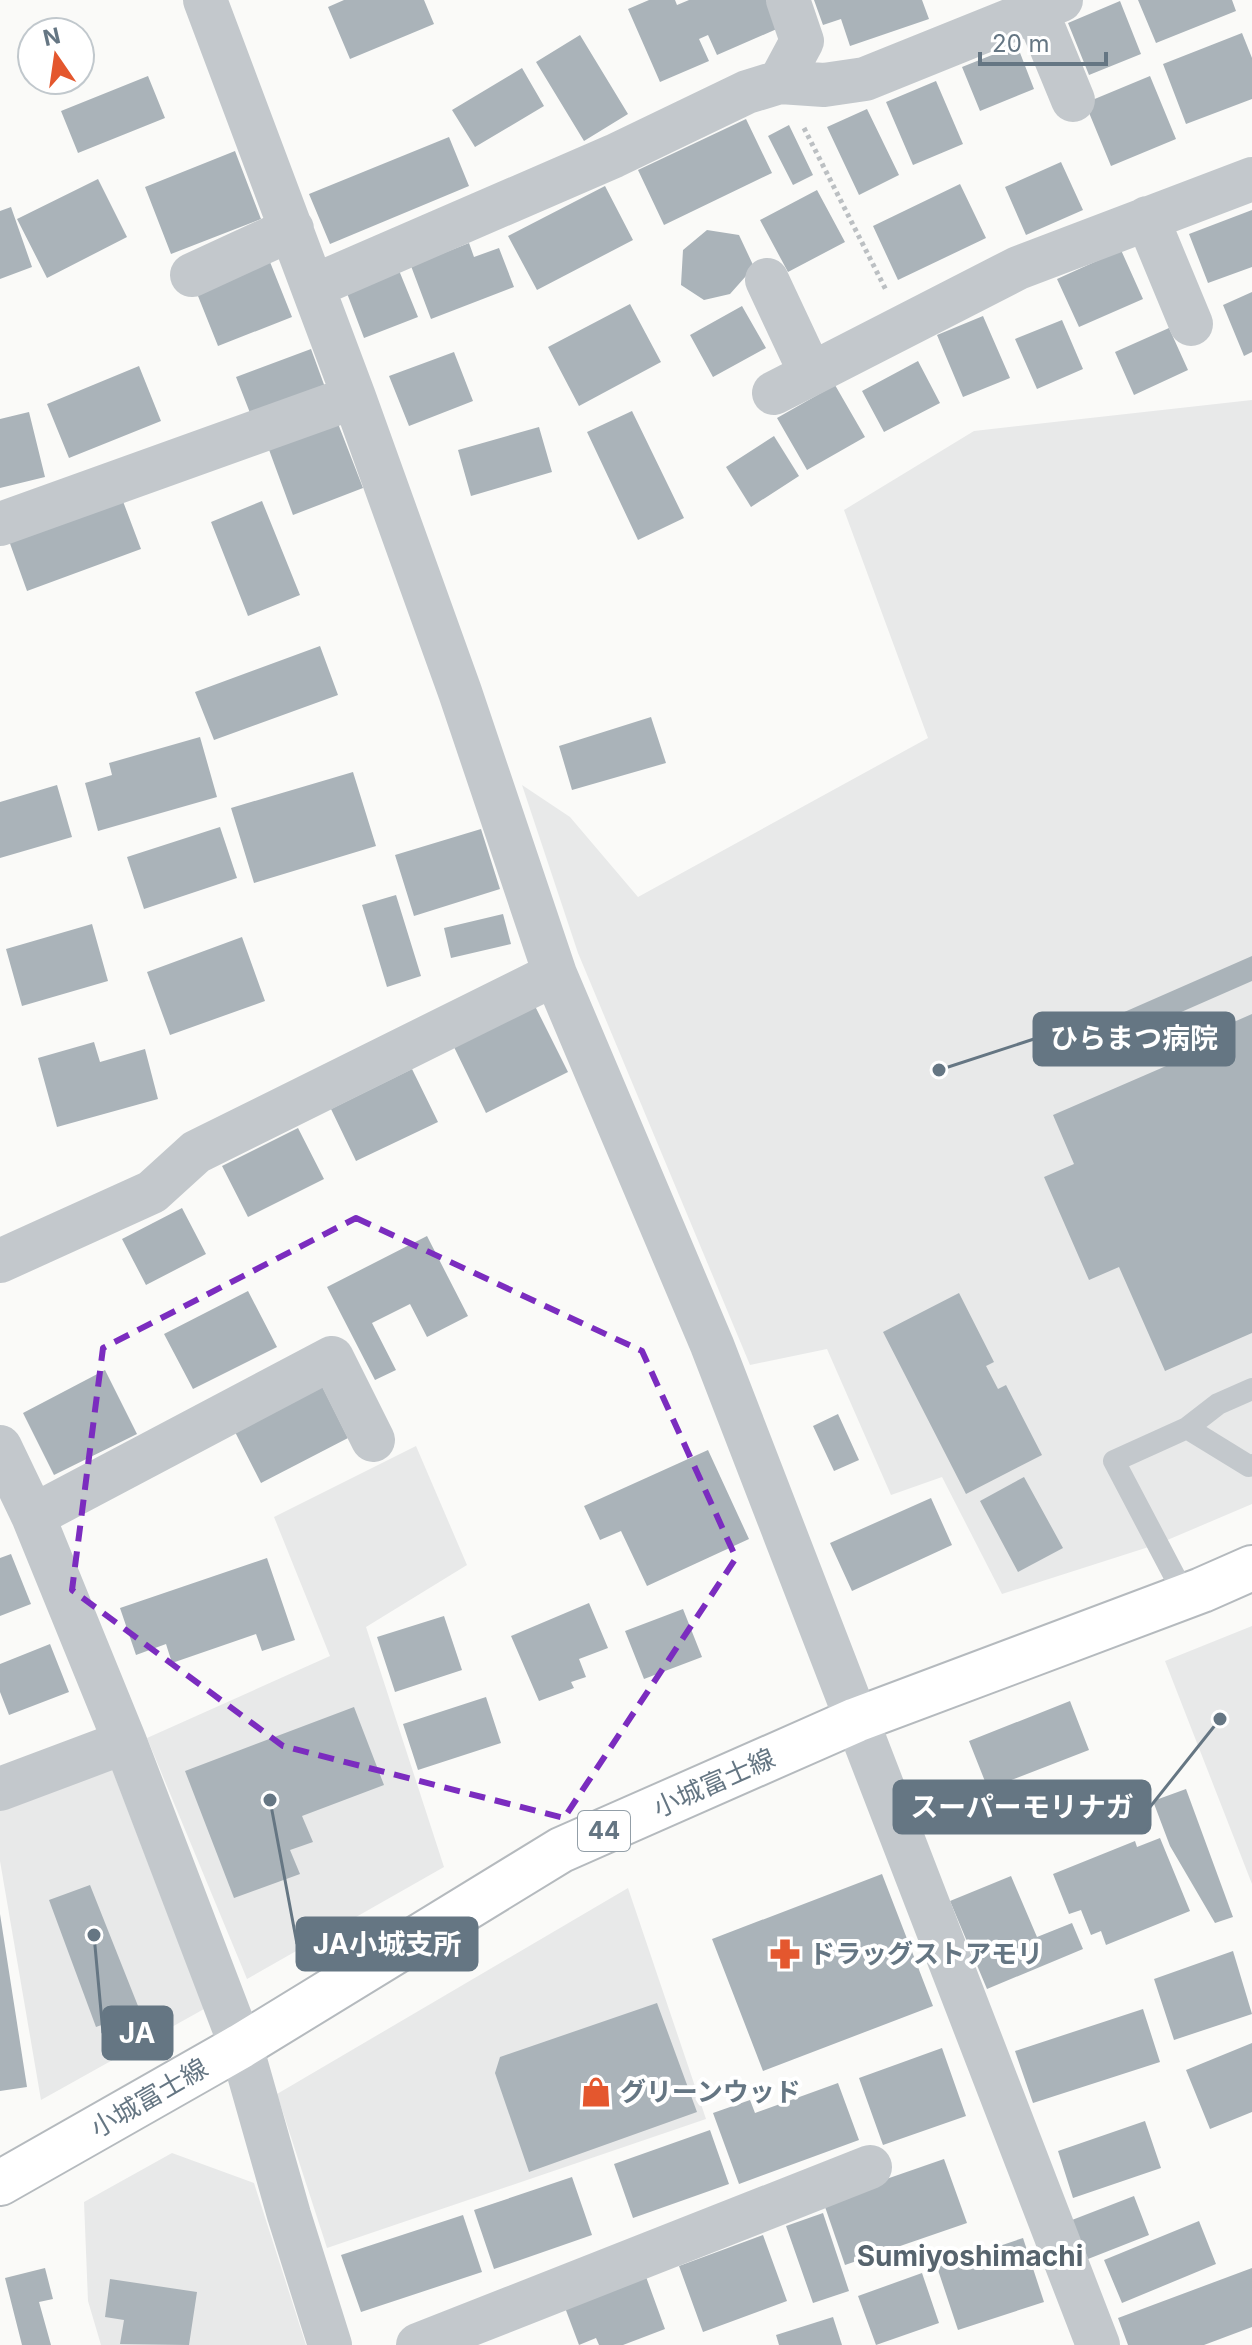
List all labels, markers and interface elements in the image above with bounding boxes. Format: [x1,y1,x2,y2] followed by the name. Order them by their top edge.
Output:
[16,16,96,96] north arrow
[980,16,1106,66] scale bar
[40,22,63,51] text: N
[992,29,1050,58] text: 20 m
[1034,1013,1234,1065] callout: ひらまつ病院
[1050,1021,1218,1055] text: ひらまつ病院
[648,1742,779,1823] street label: 小城富士線
[894,1781,1150,1833] callout: スーパーモリナガ
[910,1790,1134,1824] text: スーパーモリナガ
[578,1811,630,1851] road number: 44
[297,1918,477,1970] callout: JA小城支所
[313,1927,461,1961] text: JA小城支所
[768,1937,802,1971] pharmacy icon: ドラッグストアモリ
[809,1938,1043,1969] place label: ドラッグストアモリ
[103,2007,172,2059] callout: JA
[119,2016,155,2050] text: JA
[85,2052,213,2143] street label: 小城富士線
[579,2075,613,2109] shop icon: グリーンウッド
[620,2076,801,2107] place label: グリーンウッド
[857,2239,1083,2273] district label: Sumiyoshimachi

